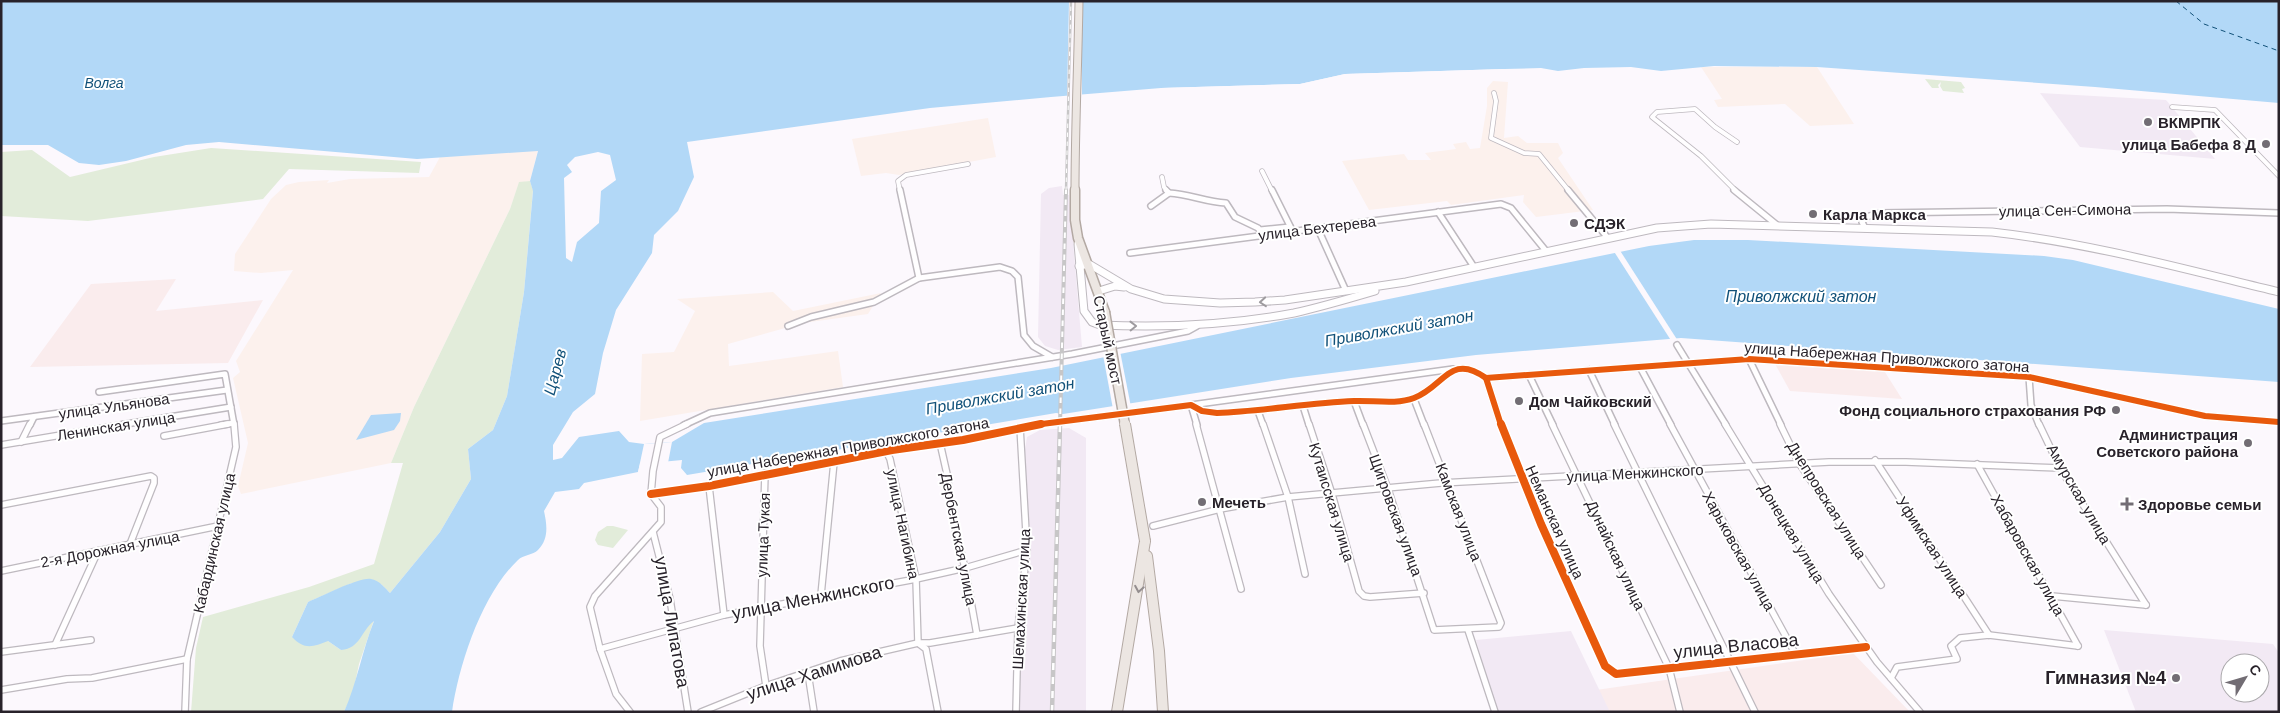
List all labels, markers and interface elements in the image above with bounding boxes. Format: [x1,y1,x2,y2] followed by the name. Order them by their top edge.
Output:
[84,75,124,91] water label: Волга
[2158,114,2221,131] place label: ВКМРПК
[2142,116,2154,128] marker: ВКМРПК
[2122,136,2256,153] place label: улица Бабефа 8 Д
[2260,138,2272,150] marker: улица Бабефа 8 Д
[1999,200,2132,220] street label: улица Сен-Симона
[1823,206,1927,223] place label: Карла Маркса
[1807,208,1819,220] marker: Карла Маркса
[1257,212,1377,244] street label: улица Бехтерева
[1584,215,1626,232] place label: СДЭК
[1568,217,1580,229] marker: СДЭК
[1726,288,1877,305] water label: Приволжский затон
[1090,294,1126,386] street label: Старый мост
[1259,296,1267,307] one-way arrow
[1323,307,1475,349] water label: Приволжский затон
[1130,320,1138,331] one-way arrow
[1744,339,2031,375] street label: улица Набережная Приволжского затона
[541,347,569,397] water label: Царев
[924,375,1076,417] water label: Приволжский затон
[58,390,171,422] street label: улица Ульянова
[1529,393,1652,410] place label: Дом Чайковский
[1513,395,1525,407] marker: Дом Чайковский
[1839,402,2106,419] place label: Фонд социального страхования РФ
[2110,404,2122,416] marker: Фонд социального страхования РФ
[56,408,177,444] street label: Ленинская улица
[706,414,991,480] street label: улица Набережная Приволжского затона
[2096,426,2239,460] place label: Администрация Советского района
[2242,437,2254,449] marker: Администрация Советского района
[1784,438,1870,563] street label: Днепровская улица
[1306,441,1358,564] street label: Кутаисская улица
[2044,441,2115,547] street label: Амурская улица
[1366,452,1426,579] street label: Щигровская улица
[1432,461,1486,564] street label: Камская улица
[1566,461,1704,485] street label: улица Менжинского
[1522,463,1588,582] street label: Неманская улица
[883,467,923,581] street label: улица Нагибина
[190,471,239,615] street label: Кабардинская улица
[938,471,980,607] street label: Дербентская улица
[1756,480,1829,586] street label: Донецкая улица
[1699,488,1779,614] street label: Харьковская улица
[753,492,773,578] street label: улица Тукая
[1988,492,2069,619] street label: Хабаровская улица
[1893,493,1971,601] street label: Уфимская улица
[1212,494,1266,511] place label: Мечеть
[1196,496,1208,508] marker: Мечеть
[2138,496,2261,513] place label: Здоровье семьи
[1583,497,1649,613] street label: Дунайская улица
[2120,497,2134,511] marker: Здоровье семьи
[39,527,181,571] street label: 2-я Дорожная улица
[1009,527,1033,670] street label: Шемахинская улица
[651,555,694,690] street label: улица Липатова
[730,572,896,624] street label: улица Менжинского
[1134,585,1144,594] one-way arrow
[1673,629,1800,663] street label: улица Власова
[744,641,885,704] street label: улица Хамимова
[2220,653,2270,703] north arrow
[2246,661,2265,679] text: С
[2045,668,2166,688] place label: Гимназия №4
[2170,672,2182,684] marker: Гимназия №4

